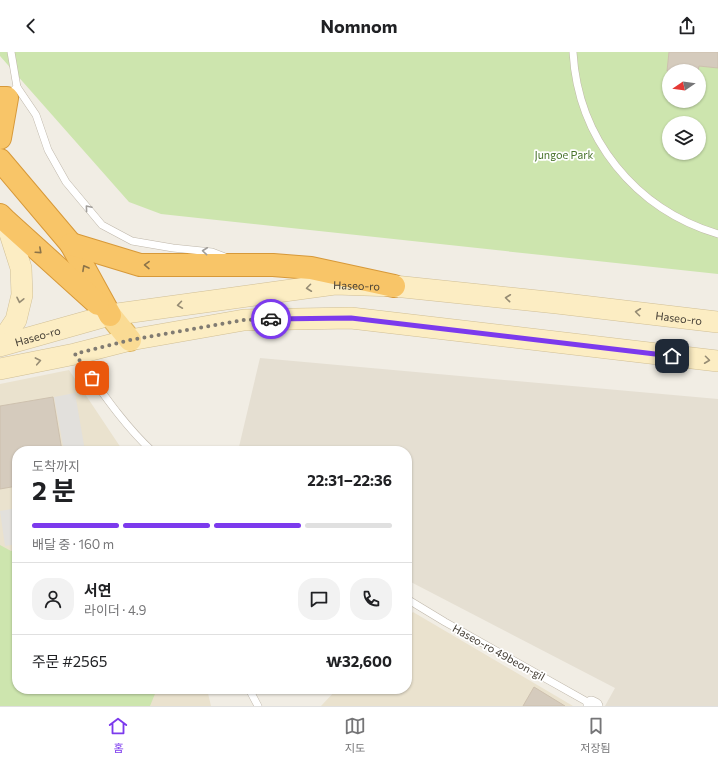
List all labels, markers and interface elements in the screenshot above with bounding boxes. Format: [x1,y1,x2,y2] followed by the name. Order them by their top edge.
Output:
[20,15,42,37] icon: back
[321,15,397,37] text: Nomnom
[676,15,698,37] icon: share
[662,64,706,108] north arrow
[662,64,706,160] map controls
[662,116,706,160] button: layers
[535,148,594,162] park label: Jungoe Park
[85,206,92,213] one-way arrow
[34,246,42,253] one-way arrow
[202,247,208,256] one-way arrow
[144,261,150,269] one-way arrow
[82,265,89,272] one-way arrow
[333,277,381,292] street label: Haseo-ro
[306,283,312,292] one-way arrow
[505,293,511,302] one-way arrow
[17,296,25,303] one-way arrow
[251,299,291,339] courier
[177,300,184,309] one-way arrow
[260,308,282,330] icon: car
[635,308,641,317] one-way arrow
[655,308,703,327] street label: Haseo-ro
[13,323,62,348] street label: Haseo-ro
[655,339,689,373] pin
[661,345,683,367] icon: home
[704,355,710,364] one-way arrow
[35,358,41,366] one-way arrow
[75,361,109,395] pin
[81,367,103,389] icon: bag
[32,458,80,474] text: 도착까지
[307,471,392,489] text: 22:31–22:36
[32,474,76,505] text: 2 분
[32,536,114,552] text: 배달 중 · 160 m
[32,578,74,620] button: person
[298,578,340,620] button: chat
[350,578,392,620] button: phone
[84,581,112,599] text: 서연
[84,602,146,618] text: 라이더 · 4.9
[451,621,547,683] street label: Haseo-ro 49beon-gil
[32,652,107,670] text: 주문 #2565
[326,652,392,670] text: ₩32,600
[107,715,129,755] tab: 홈
[344,715,366,755] tab: 지도
[580,715,611,755] tab: 저장됨

